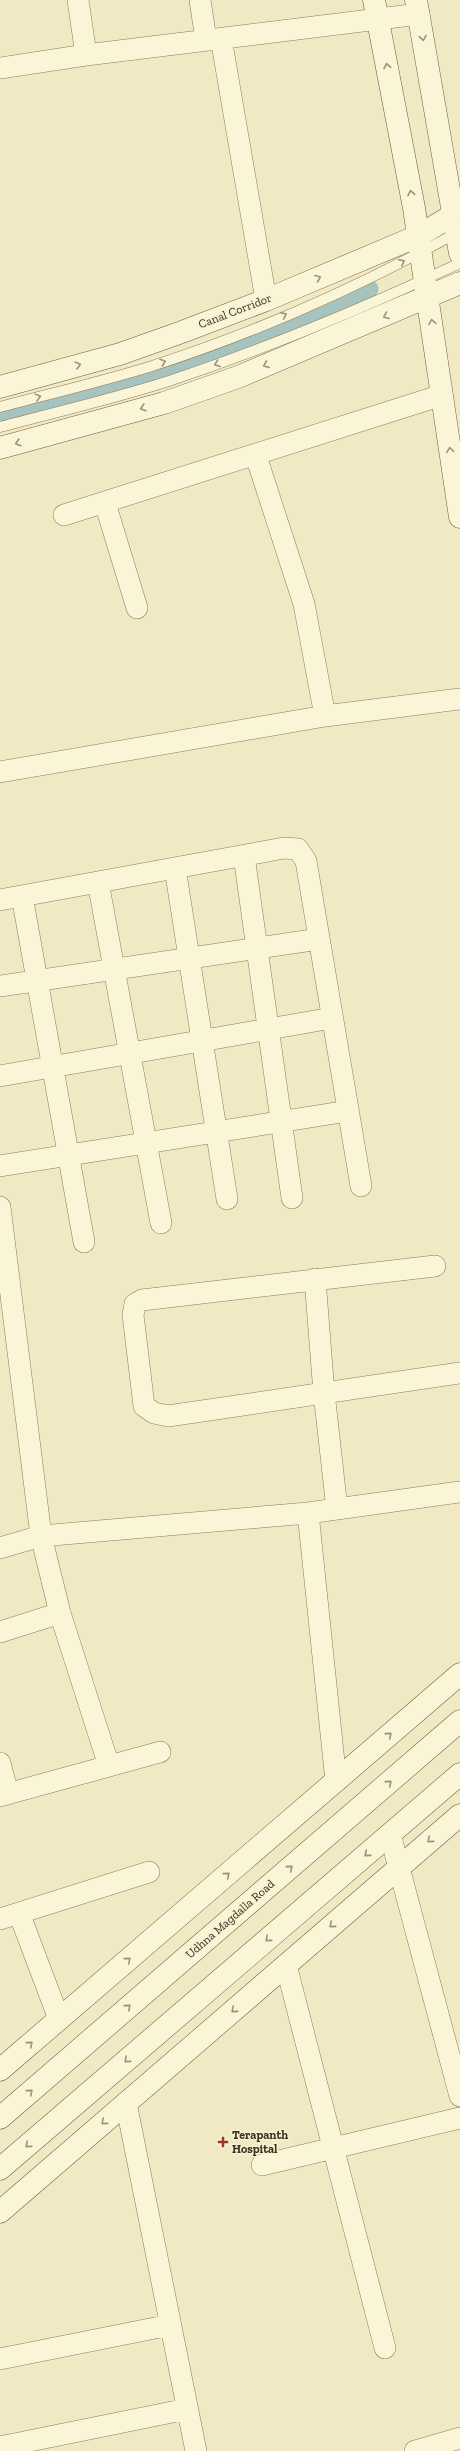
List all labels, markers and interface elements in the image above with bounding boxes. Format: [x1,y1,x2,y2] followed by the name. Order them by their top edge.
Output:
[418,35,427,41] one-way arrow
[383,62,391,69] one-way arrow
[407,190,416,196] one-way arrow
[398,259,406,267] one-way arrow
[315,274,322,282] one-way arrow
[196,291,274,331] street label: Canal Corridor
[382,311,390,319] one-way arrow
[281,312,288,320] one-way arrow
[428,319,437,325] one-way arrow
[159,358,166,367] one-way arrow
[214,359,221,367] one-way arrow
[74,361,81,370] one-way arrow
[262,361,269,369] one-way arrow
[34,393,41,402] one-way arrow
[140,404,146,412] one-way arrow
[15,438,22,447] one-way arrow
[446,447,455,453] one-way arrow
[384,1733,392,1740] one-way arrow
[384,1780,391,1787] one-way arrow
[428,1835,435,1842] one-way arrow
[364,1849,371,1856] one-way arrow
[285,1865,293,1872] one-way arrow
[222,1872,229,1879] one-way arrow
[183,1876,278,1961] street label: Udhna Magdalla Road
[329,1920,337,1928] one-way arrow
[265,1934,273,1941] one-way arrow
[123,1957,131,1964] one-way arrow
[123,2005,131,2012] one-way arrow
[231,2005,239,2013] one-way arrow
[25,2042,32,2049] one-way arrow
[124,2055,132,2062] one-way arrow
[25,2090,32,2097] one-way arrow
[101,2118,108,2125] one-way arrow
[232,2128,288,2156] place label: Terapanth Hospital
[217,2136,229,2148] marker: Terapanth Hospital
[26,2140,33,2147] one-way arrow

